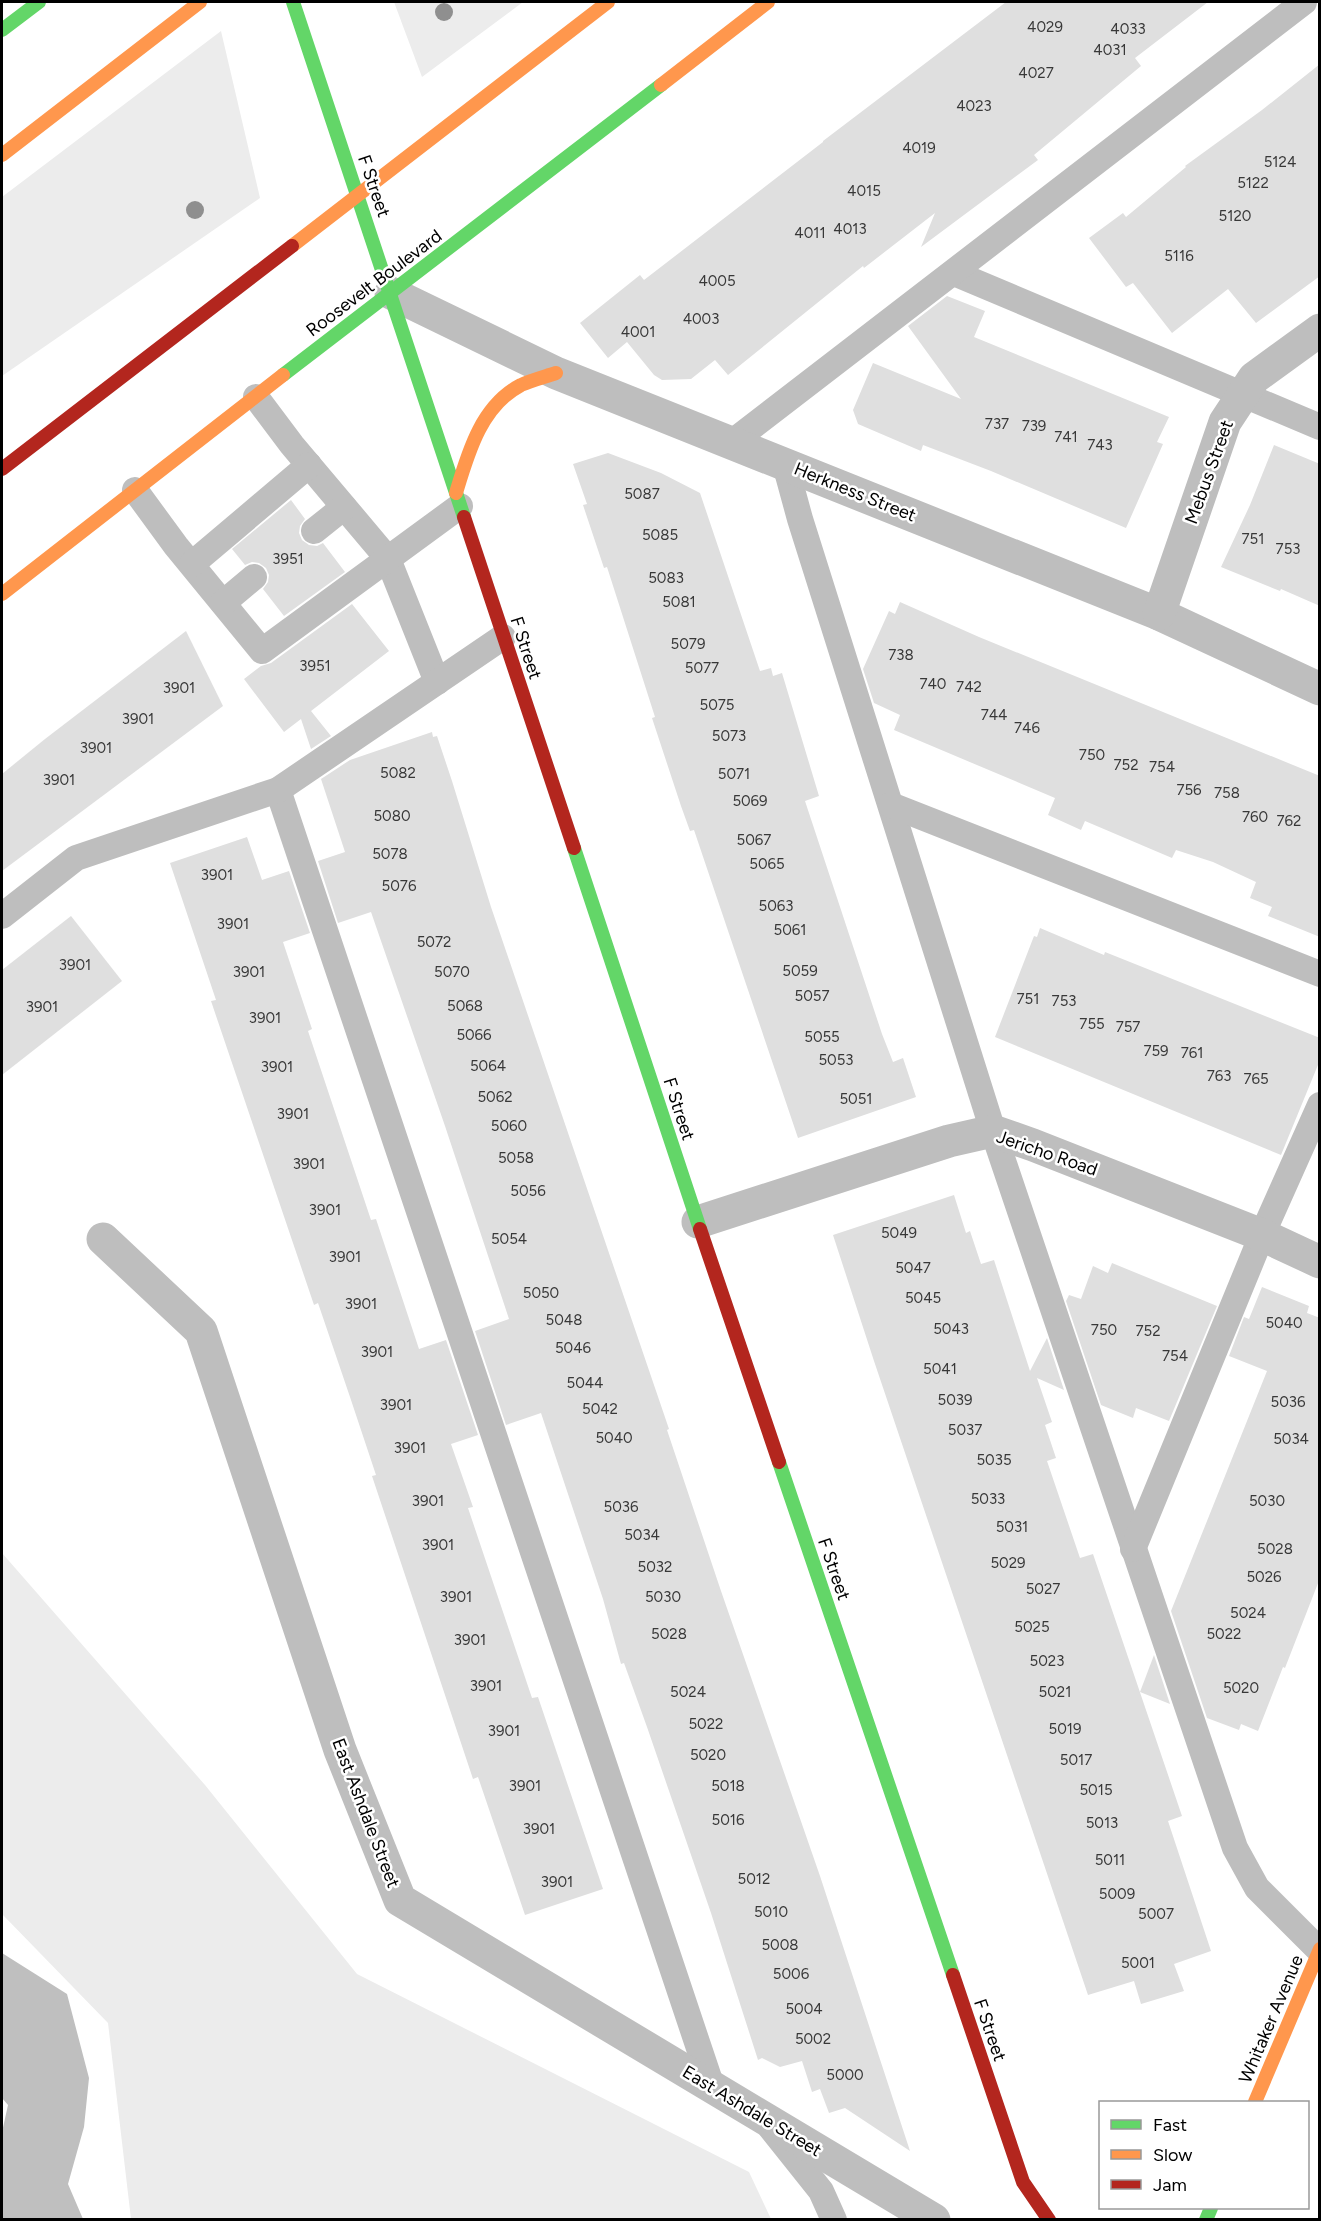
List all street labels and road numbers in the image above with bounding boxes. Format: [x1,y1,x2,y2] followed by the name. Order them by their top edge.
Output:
[353,152,395,220] street label: F Street
[302,225,446,341] street label: Roosevelt Boulevard
[1180,417,1238,527] street label: Mebus Street
[791,458,919,527] street label: Herkness Street
[506,614,547,682] street label: F Street
[659,1075,700,1143] street label: F Street
[994,1125,1100,1181] street label: Jericho Road
[813,1535,855,1603] street label: F Street
[327,1735,405,1891] street label: East Ashdale Street
[1234,1951,1308,2086] street label: Whitaker Avenue
[969,1996,1011,2064] street label: F Street
[678,2061,826,2161] street label: East Ashdale Street

